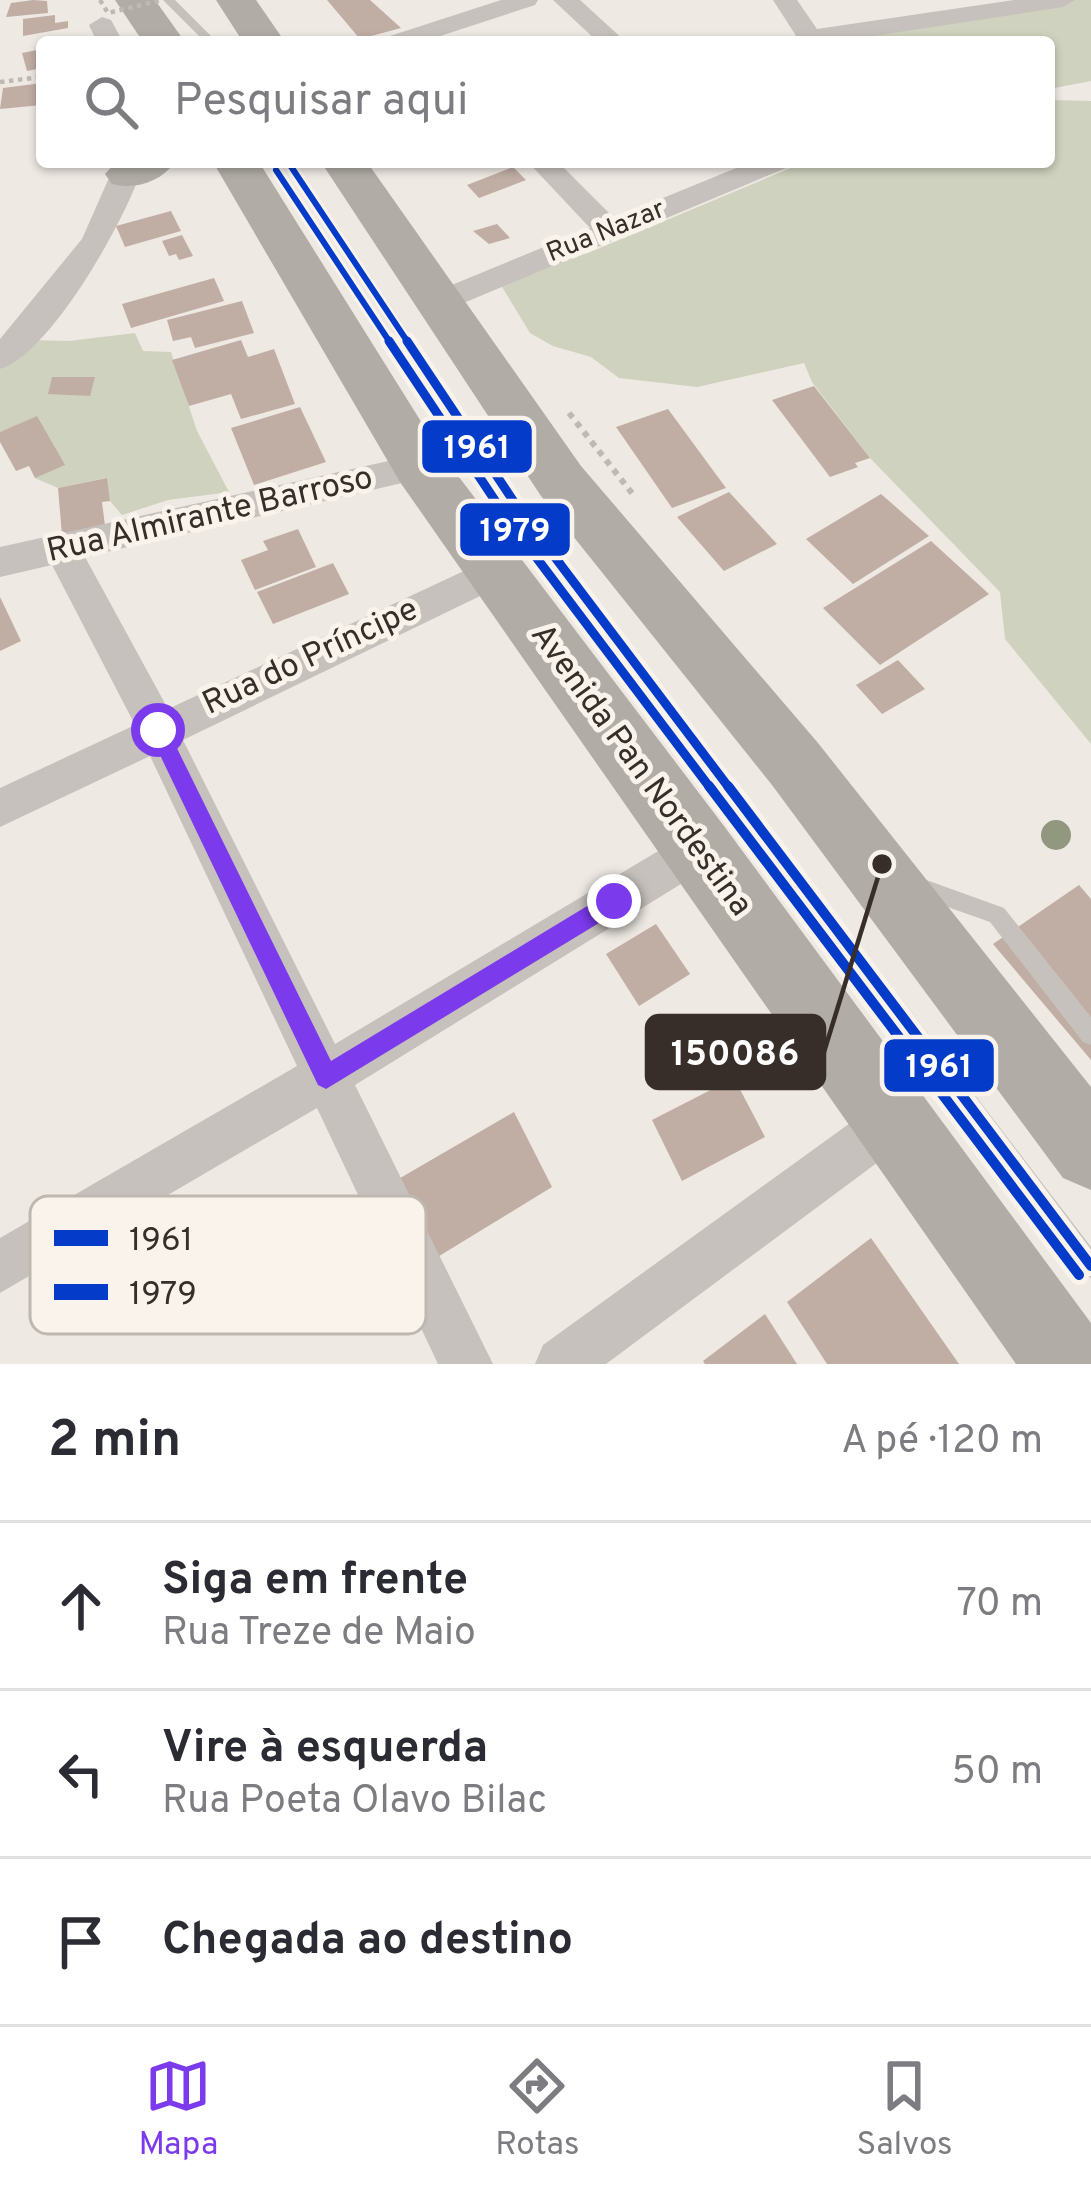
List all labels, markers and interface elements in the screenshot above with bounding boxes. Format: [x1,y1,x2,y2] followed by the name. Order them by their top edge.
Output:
[36,36,1055,168] search box
[78,69,144,135] icon: search
[174,74,468,131] text: Pesquisar aqui
[542,193,670,271] street label: Rua Nazar
[420,418,534,475] line badge: 1961
[444,429,510,471] text: 1961
[43,458,377,574] street label: Rua Almirante Barroso
[458,501,572,558] line badge: 1979
[480,512,550,554] text: 1979
[197,590,425,726] street label: Rua do Príncipe
[520,616,760,926] street label: Avenida Pan Nordestina
[131,703,185,757] route start
[587,874,641,928] route end
[647,1016,824,1088] callout: 150086
[671,1033,799,1079] text: 150086
[882,1037,996,1094] line badge: 1961
[906,1048,972,1090] text: 1961
[30,1196,426,1334] legend
[129,1221,193,1263] text: 1961
[129,1275,197,1317] text: 1979
[48,1410,181,1475] text: 2 min
[841,1418,1043,1467] text: A pé · 120 m
[162,1553,468,1610] text: Siga em frente
[48,1573,114,1639] icon: ahead
[957,1581,1043,1630] text: 70 m
[162,1610,476,1659] text: Rua Treze de Maio
[162,1721,488,1778] text: Vire à esquerda
[48,1741,114,1807] icon: left
[952,1749,1043,1798] text: 50 m
[162,1778,547,1827] text: Rua Poeta Olavo Bilac
[48,1909,114,1975] icon: arrive
[162,1913,573,1970] text: Chegada ao destino
[138,2053,218,2167] tab: Mapa
[495,2053,579,2167] tab: Rotas
[856,2053,952,2167] tab: Salvos

